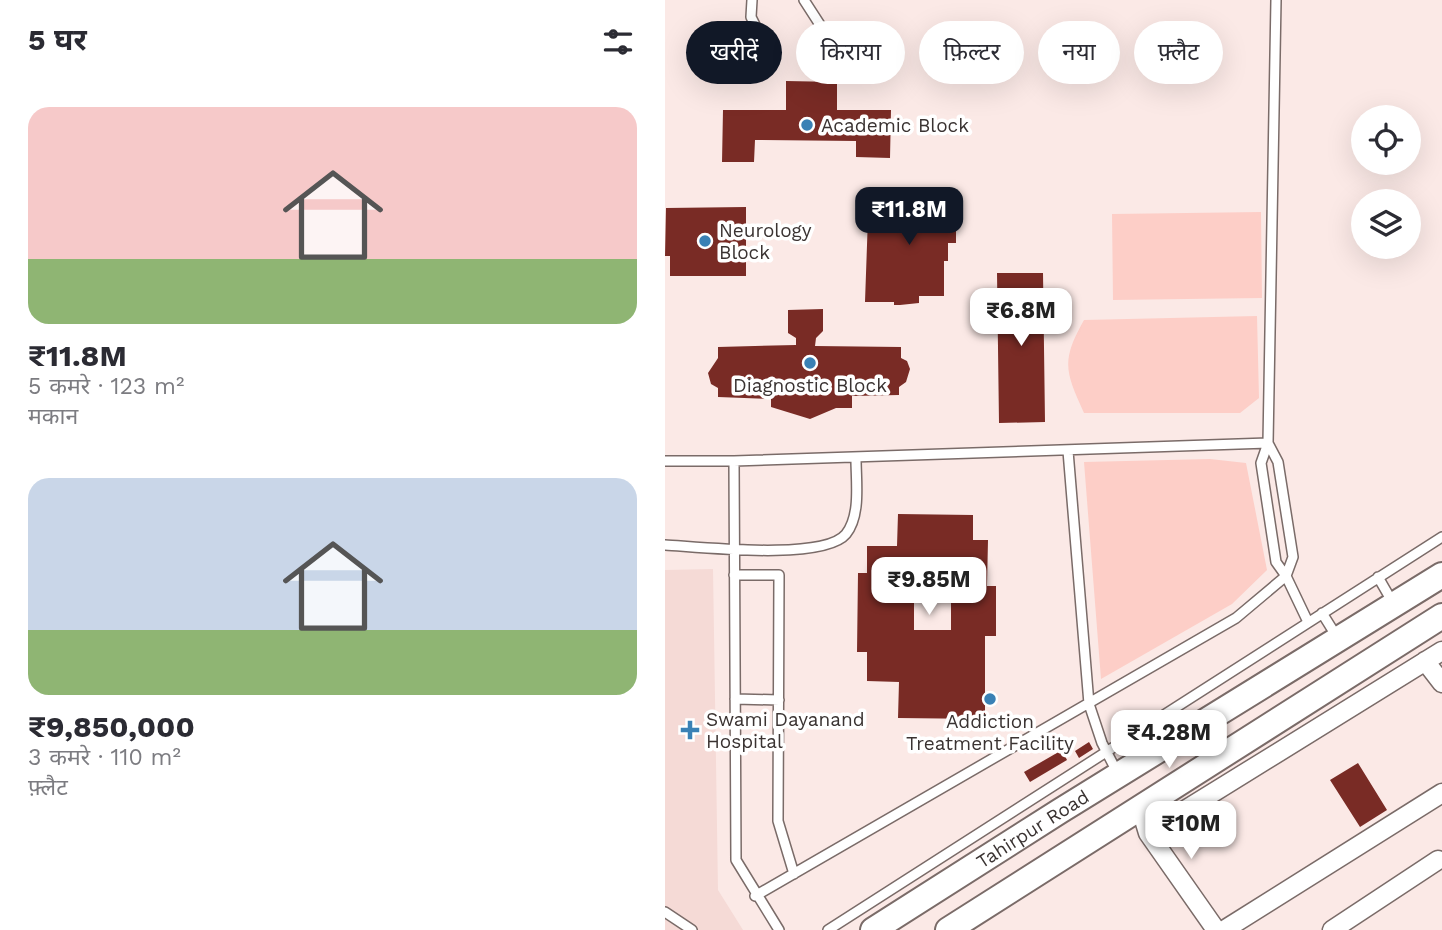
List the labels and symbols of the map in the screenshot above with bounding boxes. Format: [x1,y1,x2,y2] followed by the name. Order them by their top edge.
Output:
[821,114,969,137] place label: Academic Block
[799,117,815,133] marker: Academic Block
[852,188,966,247] pin: ₹11.8M
[719,219,812,264] place label: Neurology Block
[697,233,713,249] marker: Neurology Block
[972,288,1070,348] pin: ₹6.8M
[802,355,818,371] marker: Diagnostic Block
[733,374,887,397] place label: Diagnostic Block
[872,558,986,617] pin: ₹9.85M
[982,691,998,707] marker: Addiction Treatment Facility
[706,708,865,753] place label: Swami Dayanand Hospital
[906,710,1074,755] place label: Addiction Treatment Facility
[1112,710,1226,770] pin: ₹4.28M
[680,720,700,740] marker: Swami Dayanand Hospital
[972,785,1093,873] street label: Tahirpur Road
[1150,802,1232,861] pin: ₹10M

